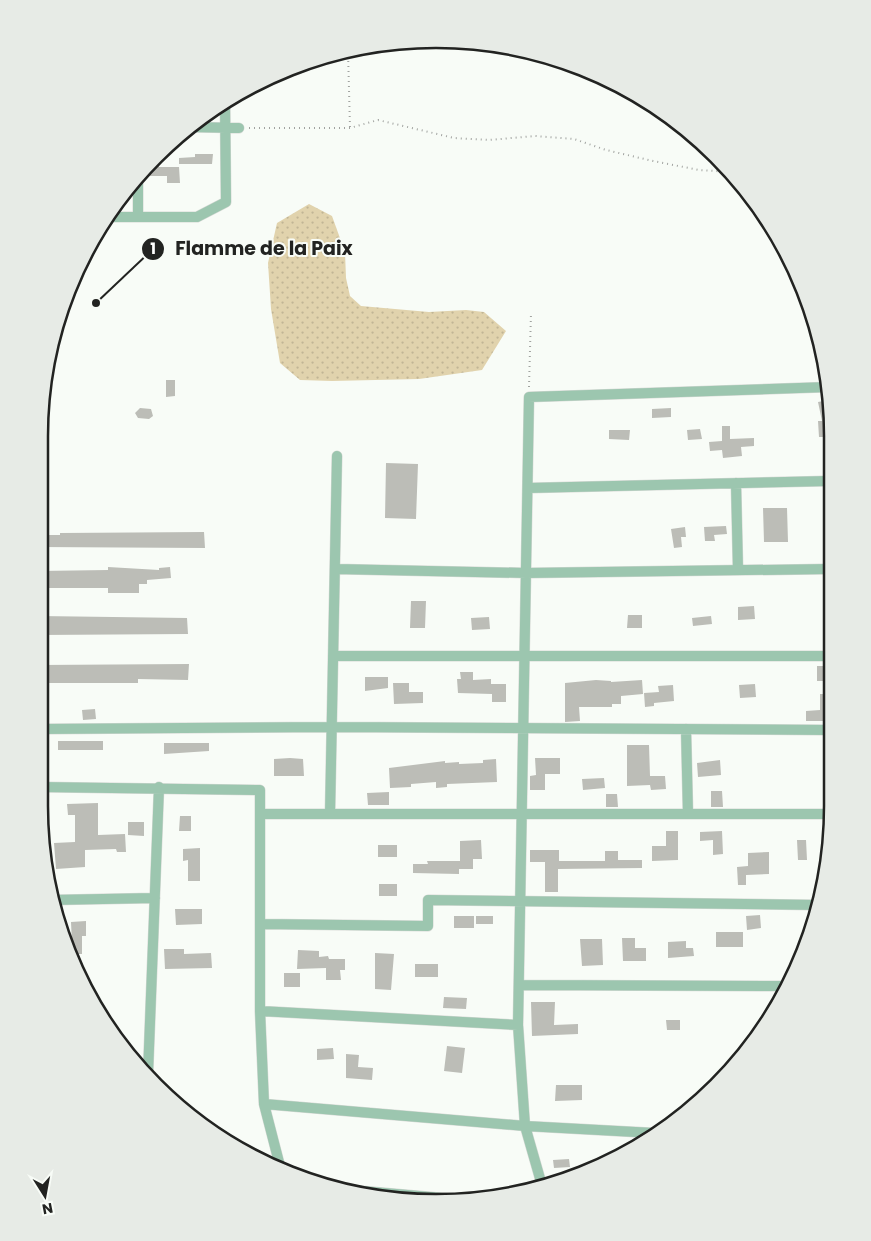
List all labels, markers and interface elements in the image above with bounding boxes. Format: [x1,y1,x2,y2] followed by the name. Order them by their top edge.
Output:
[140,232,363,266] callout: Flamme de la Paix
[175,235,354,262] text: Flamme de la Paix
[150,238,156,259] text: 1
[20,1171,70,1221] north arrow
[40,1198,55,1220] text: N

